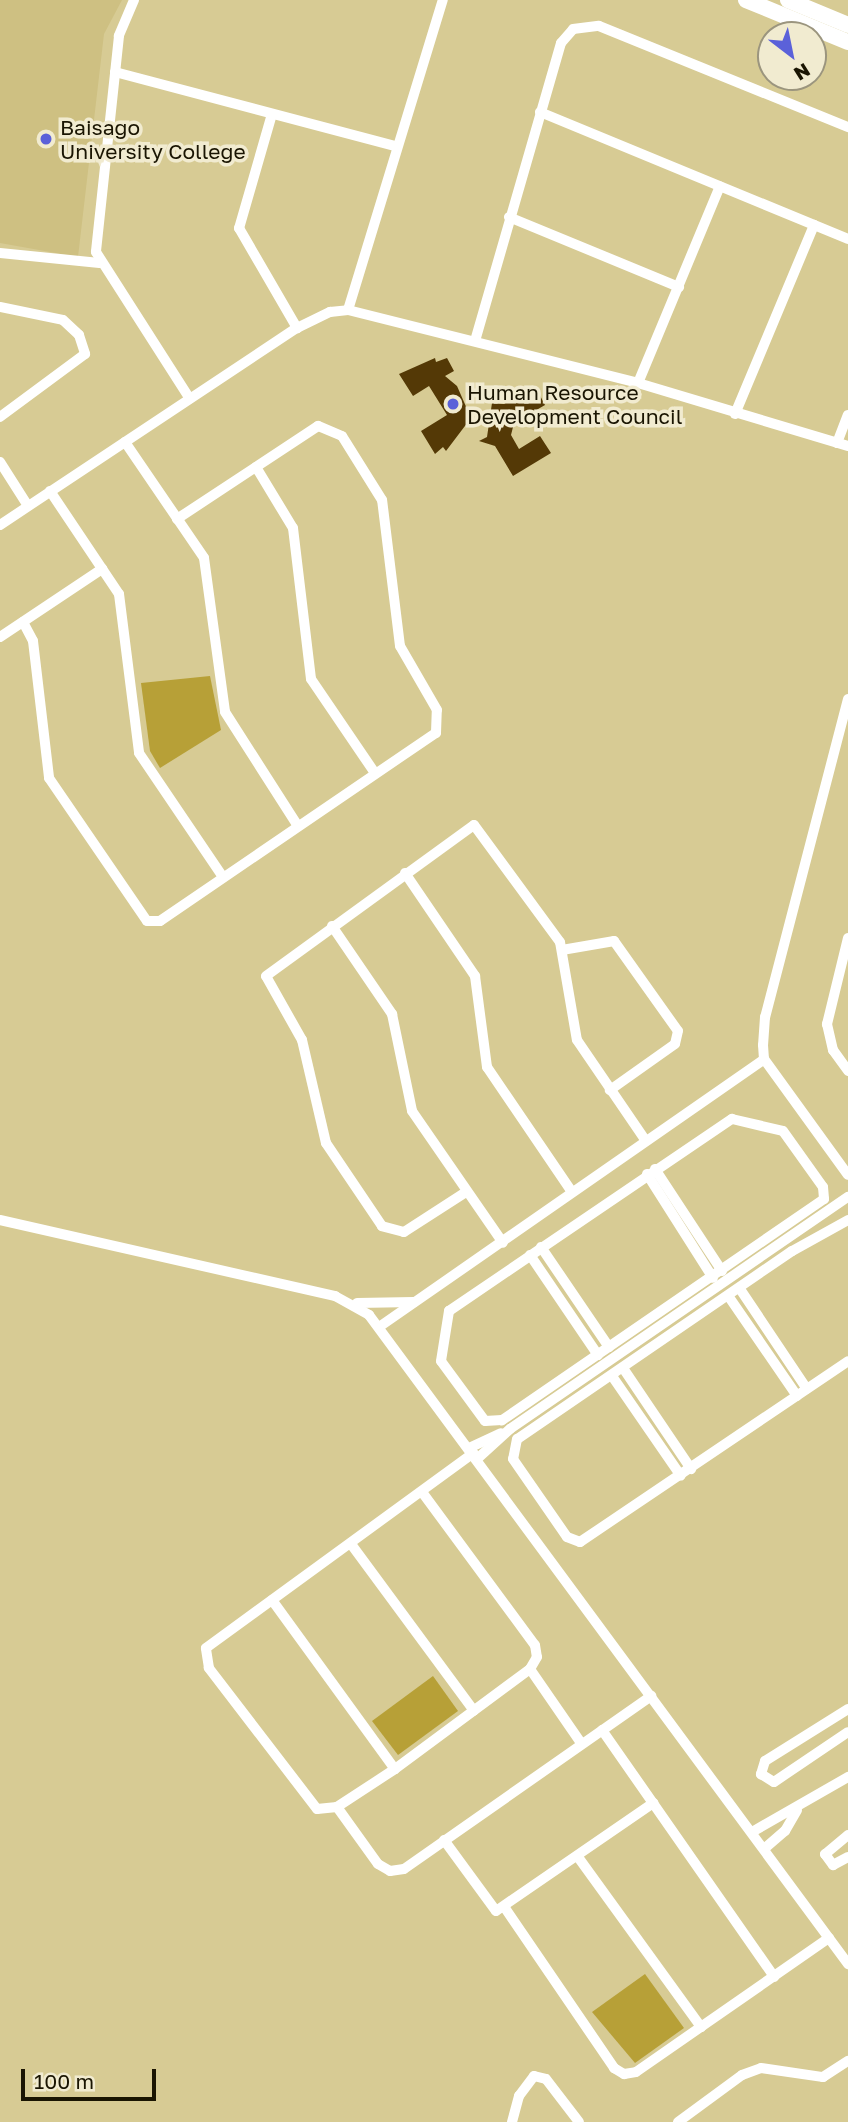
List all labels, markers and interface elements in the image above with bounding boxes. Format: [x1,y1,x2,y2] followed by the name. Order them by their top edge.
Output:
[757,21,827,91] north arrow
[790,59,815,86] text: N
[60,114,246,164] place label: Baisago University College
[38,131,54,147] marker: Baisago University College
[467,379,682,429] place label: Human Resource Development Council
[445,396,461,412] marker: Human Resource Development Council
[24,2056,159,2100] scale bar
[34,2068,94,2094] text: 100 m

